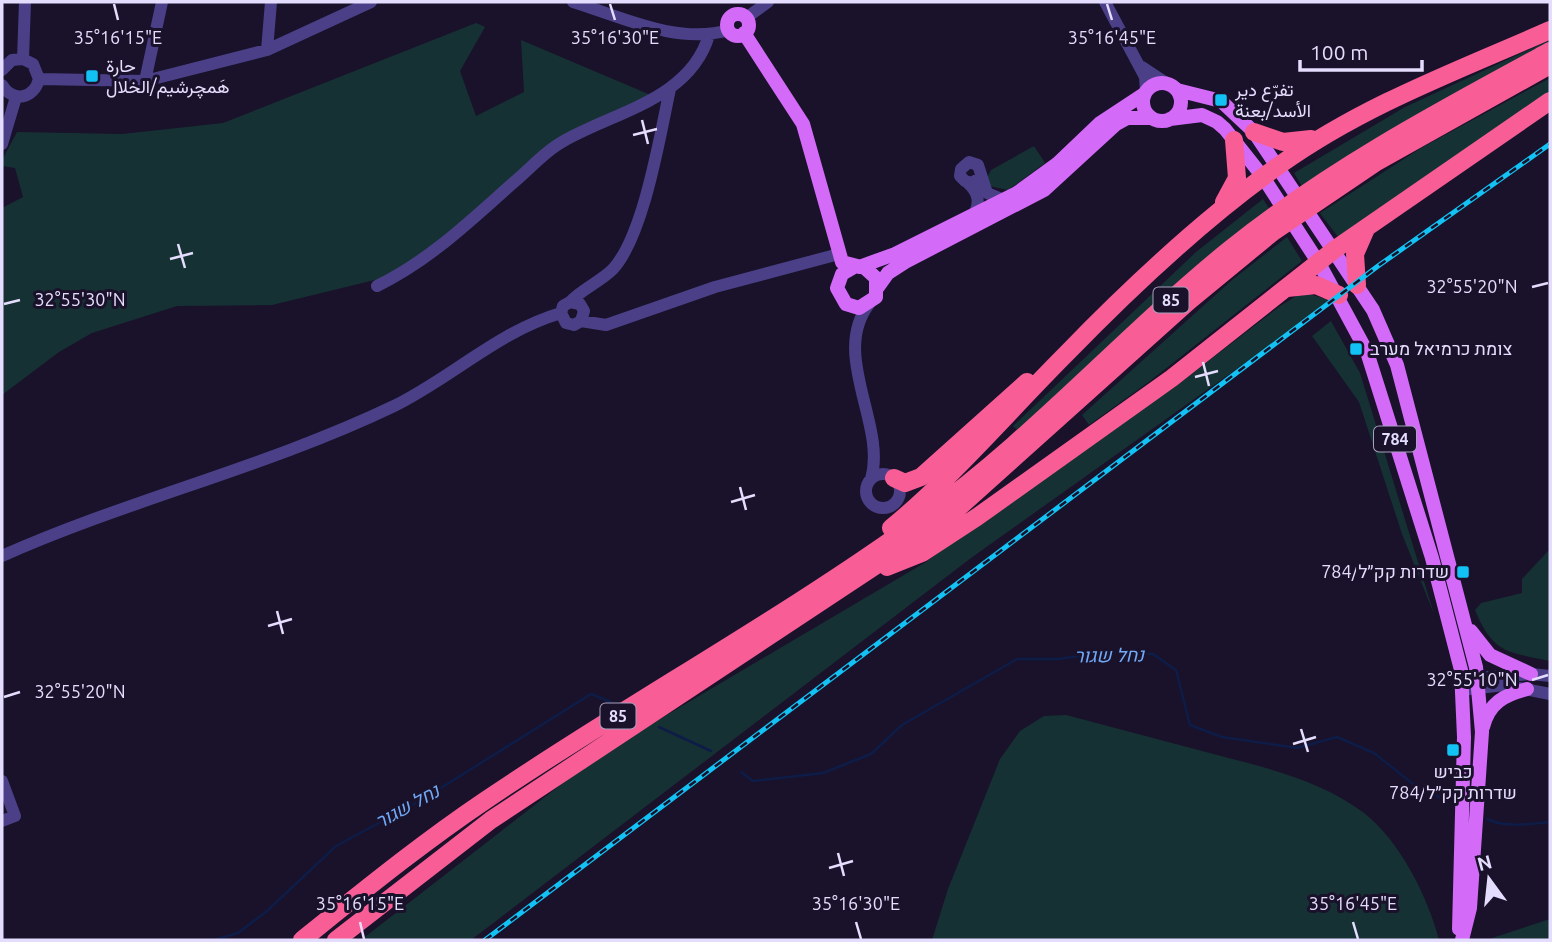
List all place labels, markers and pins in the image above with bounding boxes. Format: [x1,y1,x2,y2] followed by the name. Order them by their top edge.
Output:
[106,55,229,99] place label: حارة هَمچرشيم/الخلال
[84,68,100,84] marker: حارة هَمچرشيم/الخلال
[1234,79,1311,121] place label: تفرّع دير الأسد/بعنة
[1213,92,1229,108] marker: تفرّع دير الأسد/بعنة
[1370,338,1513,358] place label: צומת כרמיאל מערב
[1348,341,1364,357] marker: צומת כרמיאל מערב
[1321,561,1449,582] place label: 784/שדרות קק״ל
[1455,564,1471,580] marker: 784/שדרות קק״ל
[1445,742,1461,758] marker: כביש 784/שדרות קק״ל
[1389,761,1517,803] place label: כביש 784/שדרות קק״ל

